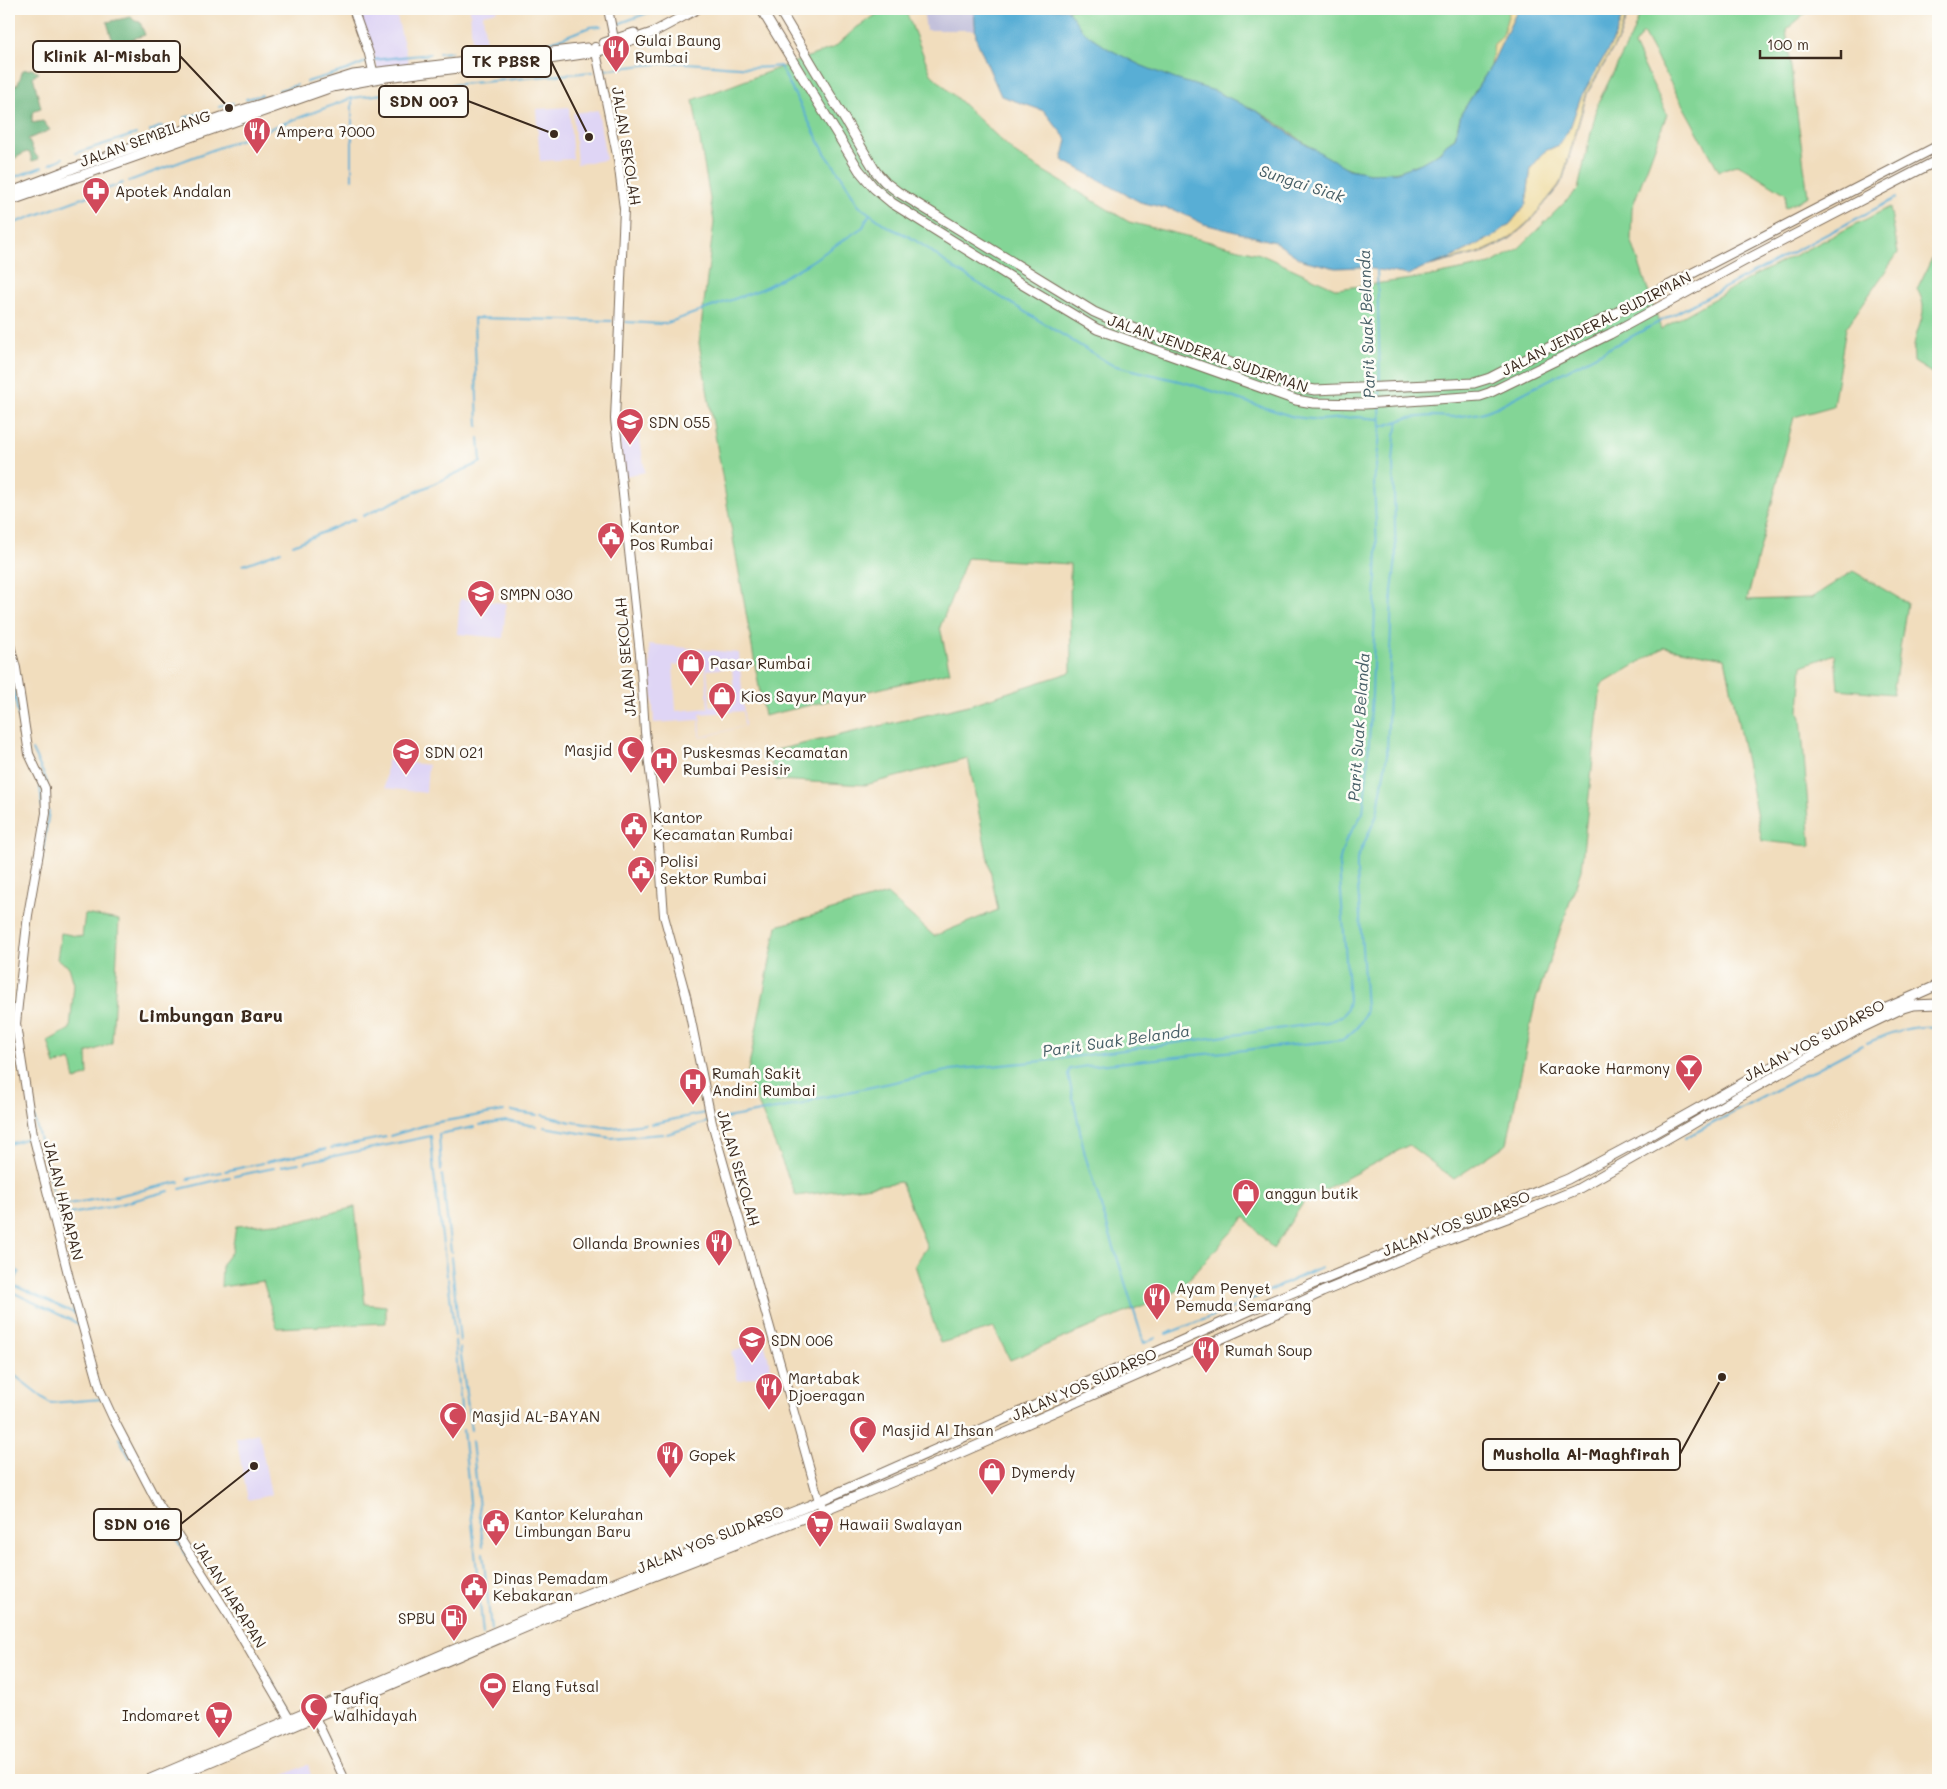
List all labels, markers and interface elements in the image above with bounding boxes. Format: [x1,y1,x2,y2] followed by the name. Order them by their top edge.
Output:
[1760,28,1841,60] scale bar
[635,30,721,67] place label: Gulai Baung Rumbai
[601,34,631,73] restaurant icon: Gulai Baung Rumbai
[1767,34,1809,54] text: 100 m
[33,41,180,72] callout: Klinik Al-Misbah
[43,45,171,66] text: Klinik Al-Misbah
[462,46,551,77] callout: TK PBSR
[472,50,540,71] text: TK PBSR
[608,85,646,207] street label: JALAN SEKOLAH
[379,86,468,117] callout: SDN 007
[390,90,459,111] text: SDN 007
[77,105,213,171] street label: JALAN SEMBILANG
[242,116,272,155] restaurant icon: Ampera 7000
[276,121,375,141] place label: Ampera 7000
[1257,159,1348,207] water label: Sungai Siak
[81,176,111,215] pharmacy icon: Apotek Andalan
[115,181,231,201] place label: Apotek Andalan
[1353,249,1379,399] water label: Parit Suak Belanda
[1498,266,1694,380] street label: JALAN JENDERAL SUDIRMAN
[1105,309,1311,397] street label: JALAN JENDERAL SUDIRMAN
[615,407,645,446] school or university icon: SDN 055
[649,412,710,432] place label: SDN 055
[630,517,713,554] place label: Kantor Pos Rumbai
[596,521,626,560] public building icon: Kantor Pos Rumbai
[466,579,496,618] school or university icon: SMPN 030
[500,584,573,604] place label: SMPN 030
[610,596,640,718] street label: JALAN SEKOLAH
[676,648,706,687] shop icon: Pasar Rumbai
[1342,652,1374,802] water label: Parit Suak Belanda
[710,653,811,673] place label: Pasar Rumbai
[707,681,737,720] shop icon: Kios Sayur Mayur
[741,686,867,706] place label: Kios Sayur Mayur
[616,735,646,774] mosque icon: Masjid
[391,737,421,776] school or university icon: SDN 021
[564,740,612,760] place label: Masjid
[425,742,484,762] place label: SDN 021
[683,742,848,779] place label: Puskesmas Kecamatan Rumbai Pesisir
[649,746,679,785] hospital icon: Puskesmas Kecamatan Rumbai Pesisir
[653,807,793,844] place label: Kantor Kecamatan Rumbai
[619,811,649,850] public building icon: Kantor Kecamatan Rumbai
[660,851,767,888] place label: Polisi Sektor Rumbai
[626,855,656,894] public building icon: Polisi Sektor Rumbai
[1740,994,1888,1086] street label: JALAN YOS SUDARSO
[139,1003,283,1027] district label: Limbungan Baru
[1041,1019,1191,1061] water label: Parit Suak Belanda
[1674,1053,1704,1092] bar icon: Karaoke Harmony
[1539,1058,1670,1078] place label: Karaoke Harmony
[712,1063,816,1100] place label: Rumah Sakit Andini Rumbai
[678,1067,708,1106] hospital icon: Rumah Sakit Andini Rumbai
[713,1108,765,1228] street label: JALAN SEKOLAH
[39,1138,89,1262] street label: JALAN HARAPAN
[1231,1178,1261,1217] shop icon: anggun butik
[1265,1183,1358,1203] place label: anggun butik
[1379,1186,1533,1260] street label: JALAN YOS SUDARSO
[704,1228,734,1267] restaurant icon: Ollanda Brownies
[572,1233,700,1253] place label: Ollanda Brownies
[1176,1278,1311,1315] place label: Ayam Penyet Pemuda Semarang
[1142,1282,1172,1321] restaurant icon: Ayam Penyet Pemuda Semarang
[737,1325,767,1364] school or university icon: SDN 006
[771,1330,833,1350] place label: SDN 006
[1191,1335,1221,1374] restaurant icon: Rumah Soup
[1225,1340,1312,1360] place label: Rumah Soup
[1008,1343,1160,1425] street label: JALAN YOS SUDARSO
[788,1368,865,1405] place label: Martabak Djoeragan
[754,1372,784,1411] restaurant icon: Martabak Djoeragan
[438,1401,468,1440] mosque icon: Masjid AL-BAYAN
[472,1406,600,1426] place label: Masjid AL-BAYAN
[848,1415,878,1454] mosque icon: Masjid Al Ihsan
[882,1420,993,1440] place label: Masjid Al Ihsan
[1483,1439,1680,1470] callout: Musholla Al-Maghfirah
[655,1440,685,1479] restaurant icon: Gopek
[1493,1443,1669,1464] text: Musholla Al-Maghfirah
[689,1445,736,1465] place label: Gopek
[977,1457,1007,1496] shop icon: Dymerdy
[1011,1462,1075,1482] place label: Dymerdy
[634,1500,787,1578] street label: JALAN YOS SUDARSO
[515,1504,643,1541] place label: Kantor Kelurahan Limbungan Baru
[481,1508,511,1547] public building icon: Kantor Kelurahan Limbungan Baru
[94,1509,181,1540] callout: SDN 016
[805,1509,835,1548] supermarket icon: Hawaii Swalayan
[104,1513,171,1534] text: SDN 016
[839,1514,962,1534] place label: Hawaii Swalayan
[189,1536,271,1652] street label: JALAN HARAPAN
[493,1568,608,1605] place label: Dinas Pemadam Kebakaran
[459,1572,489,1611] public building icon: Dinas Pemadam Kebakaran
[439,1603,469,1642] fuel station icon: SPBU
[398,1608,435,1628] place label: SPBU
[478,1671,508,1710] sports icon: Elang Futsal
[512,1676,599,1696] place label: Elang Futsal
[333,1688,417,1725] place label: Taufiq Walhidayah
[299,1692,329,1731] mosque icon: Taufiq Walhidayah
[204,1700,234,1739] supermarket icon: Indomaret
[122,1705,200,1725] place label: Indomaret

